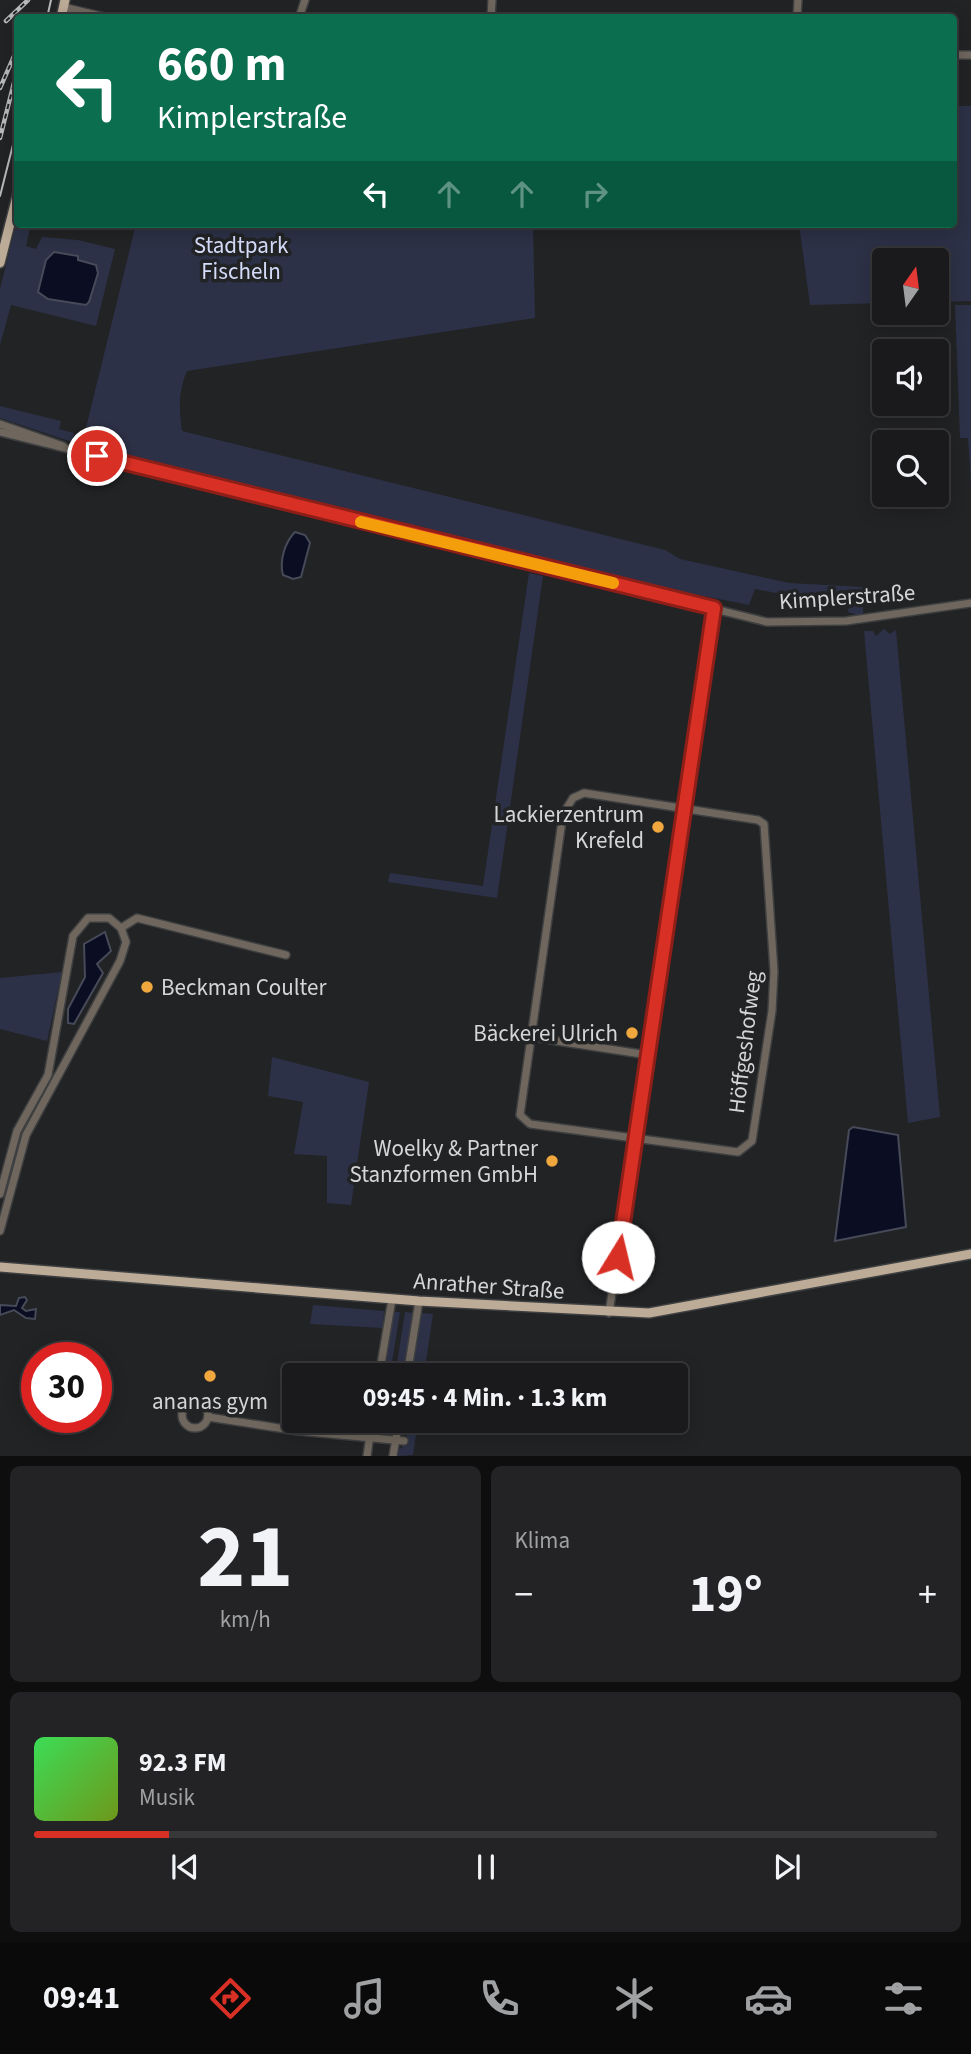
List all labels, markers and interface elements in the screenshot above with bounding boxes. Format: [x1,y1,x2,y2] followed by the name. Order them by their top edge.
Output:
[157,30,286,100] text: 660 m
[42,42,133,133] icon: left
[157,95,347,141] text: Kimplerstraße
[357,175,395,213] icon: left
[430,175,468,213] icon: ahead
[503,175,541,213] icon: ahead
[576,175,614,213] icon: right
[194,229,289,288] park label: Stadtpark Fischeln
[872,248,948,326] north arrow
[872,248,949,507] map controls
[872,339,949,416] button: sound
[67,426,127,486] pin
[872,430,949,507] button: search
[78,437,116,475] icon: arrive
[778,576,916,618] street label: Kimplerstraße
[494,798,644,857] place label: Lackierzentrum Krefeld
[650,819,666,835] marker: Lackierzentrum Krefeld
[720,968,770,1115] street label: Höffgeshofweg
[161,971,327,1004] place label: Beckman Coulter
[139,979,155,995] marker: Beckman Coulter
[473,1017,618,1050] place label: Bäckerei Ulrich
[624,1025,640,1041] marker: Bäckerei Ulrich
[349,1132,539,1191] place label: Woelky & Partner Stanzformen GmbH
[544,1153,560,1169] marker: Woelky & Partner Stanzformen GmbH
[581,1220,655,1294] position arrow
[412,1264,566,1308] street label: Anrather Straße
[21,1342,112,1433] speed limit sign: 30
[202,1368,218,1384] marker: ananas gym
[363,1379,607,1416] text: 09:45 · 4 Min. · 1.3 km
[152,1385,268,1418] place label: ananas gym
[197,1493,293,1622] text: 21
[515,1524,570,1557] text: Klima
[689,1558,763,1632] text: 19°
[515,1568,533,1622] text: −
[918,1568,937,1622] text: +
[220,1603,271,1636] text: km/h
[139,1744,227,1781] text: 92.3 FM
[139,1781,195,1814] text: Musik
[166,1848,204,1886] icon: previous
[467,1848,505,1886] icon: pause
[768,1848,806,1886] icon: next
[206,1974,255,2023] icon: directions
[340,1974,389,2023] icon: music
[475,1974,524,2023] icon: phone
[610,1974,659,2023] icon: climate
[744,1974,793,2023] icon: car
[879,1974,928,2023] icon: filters
[43,1975,120,2021] text: 09:41

